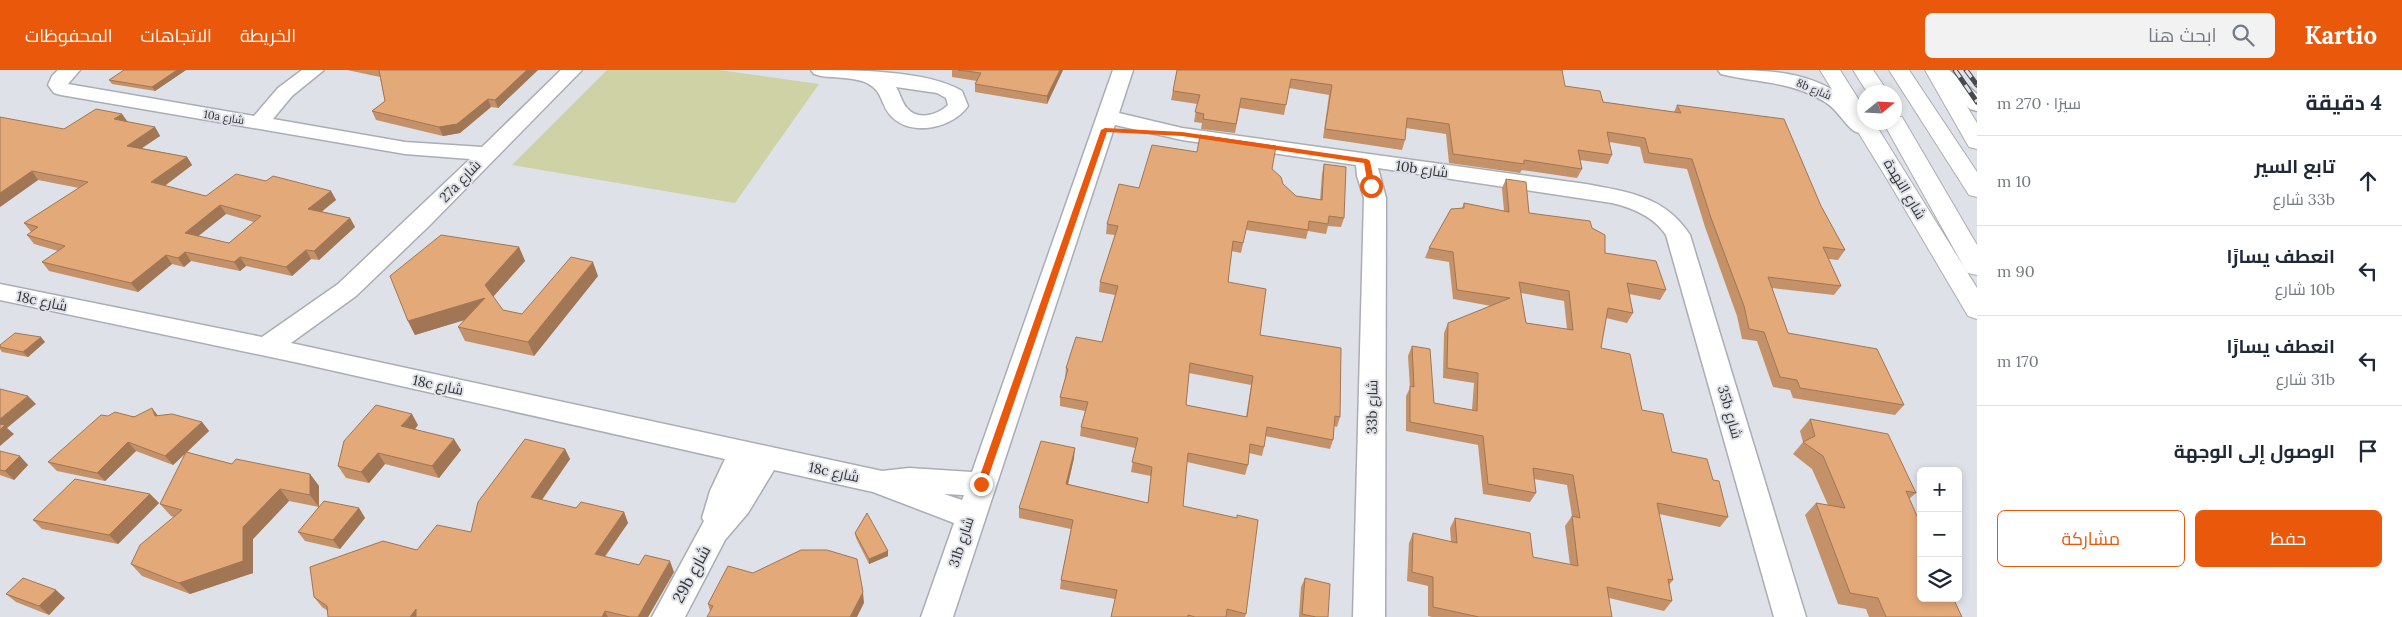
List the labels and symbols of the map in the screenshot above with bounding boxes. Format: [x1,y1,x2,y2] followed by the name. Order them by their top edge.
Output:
[1794,75,1834,104] street label: 8b شارع
[1857,85,1902,130] north arrow
[203,107,245,128] street label: 10a شارع
[1880,155,1930,223] street label: شارع النهدة
[435,156,485,206] street label: 27a شارع
[1395,156,1449,182] street label: 10b شارع
[1360,175,1383,198] route start
[15,287,69,315] street label: 18c شارع
[411,371,465,399] street label: 18c شارع
[1363,380,1381,434] street label: 33b شارع
[1714,383,1746,441] street label: 35b شارع
[807,458,861,486] street label: 18c شارع
[970,473,993,496] route end
[944,515,978,569] street label: 31b شارع
[668,542,716,607] street label: 29b شارع

